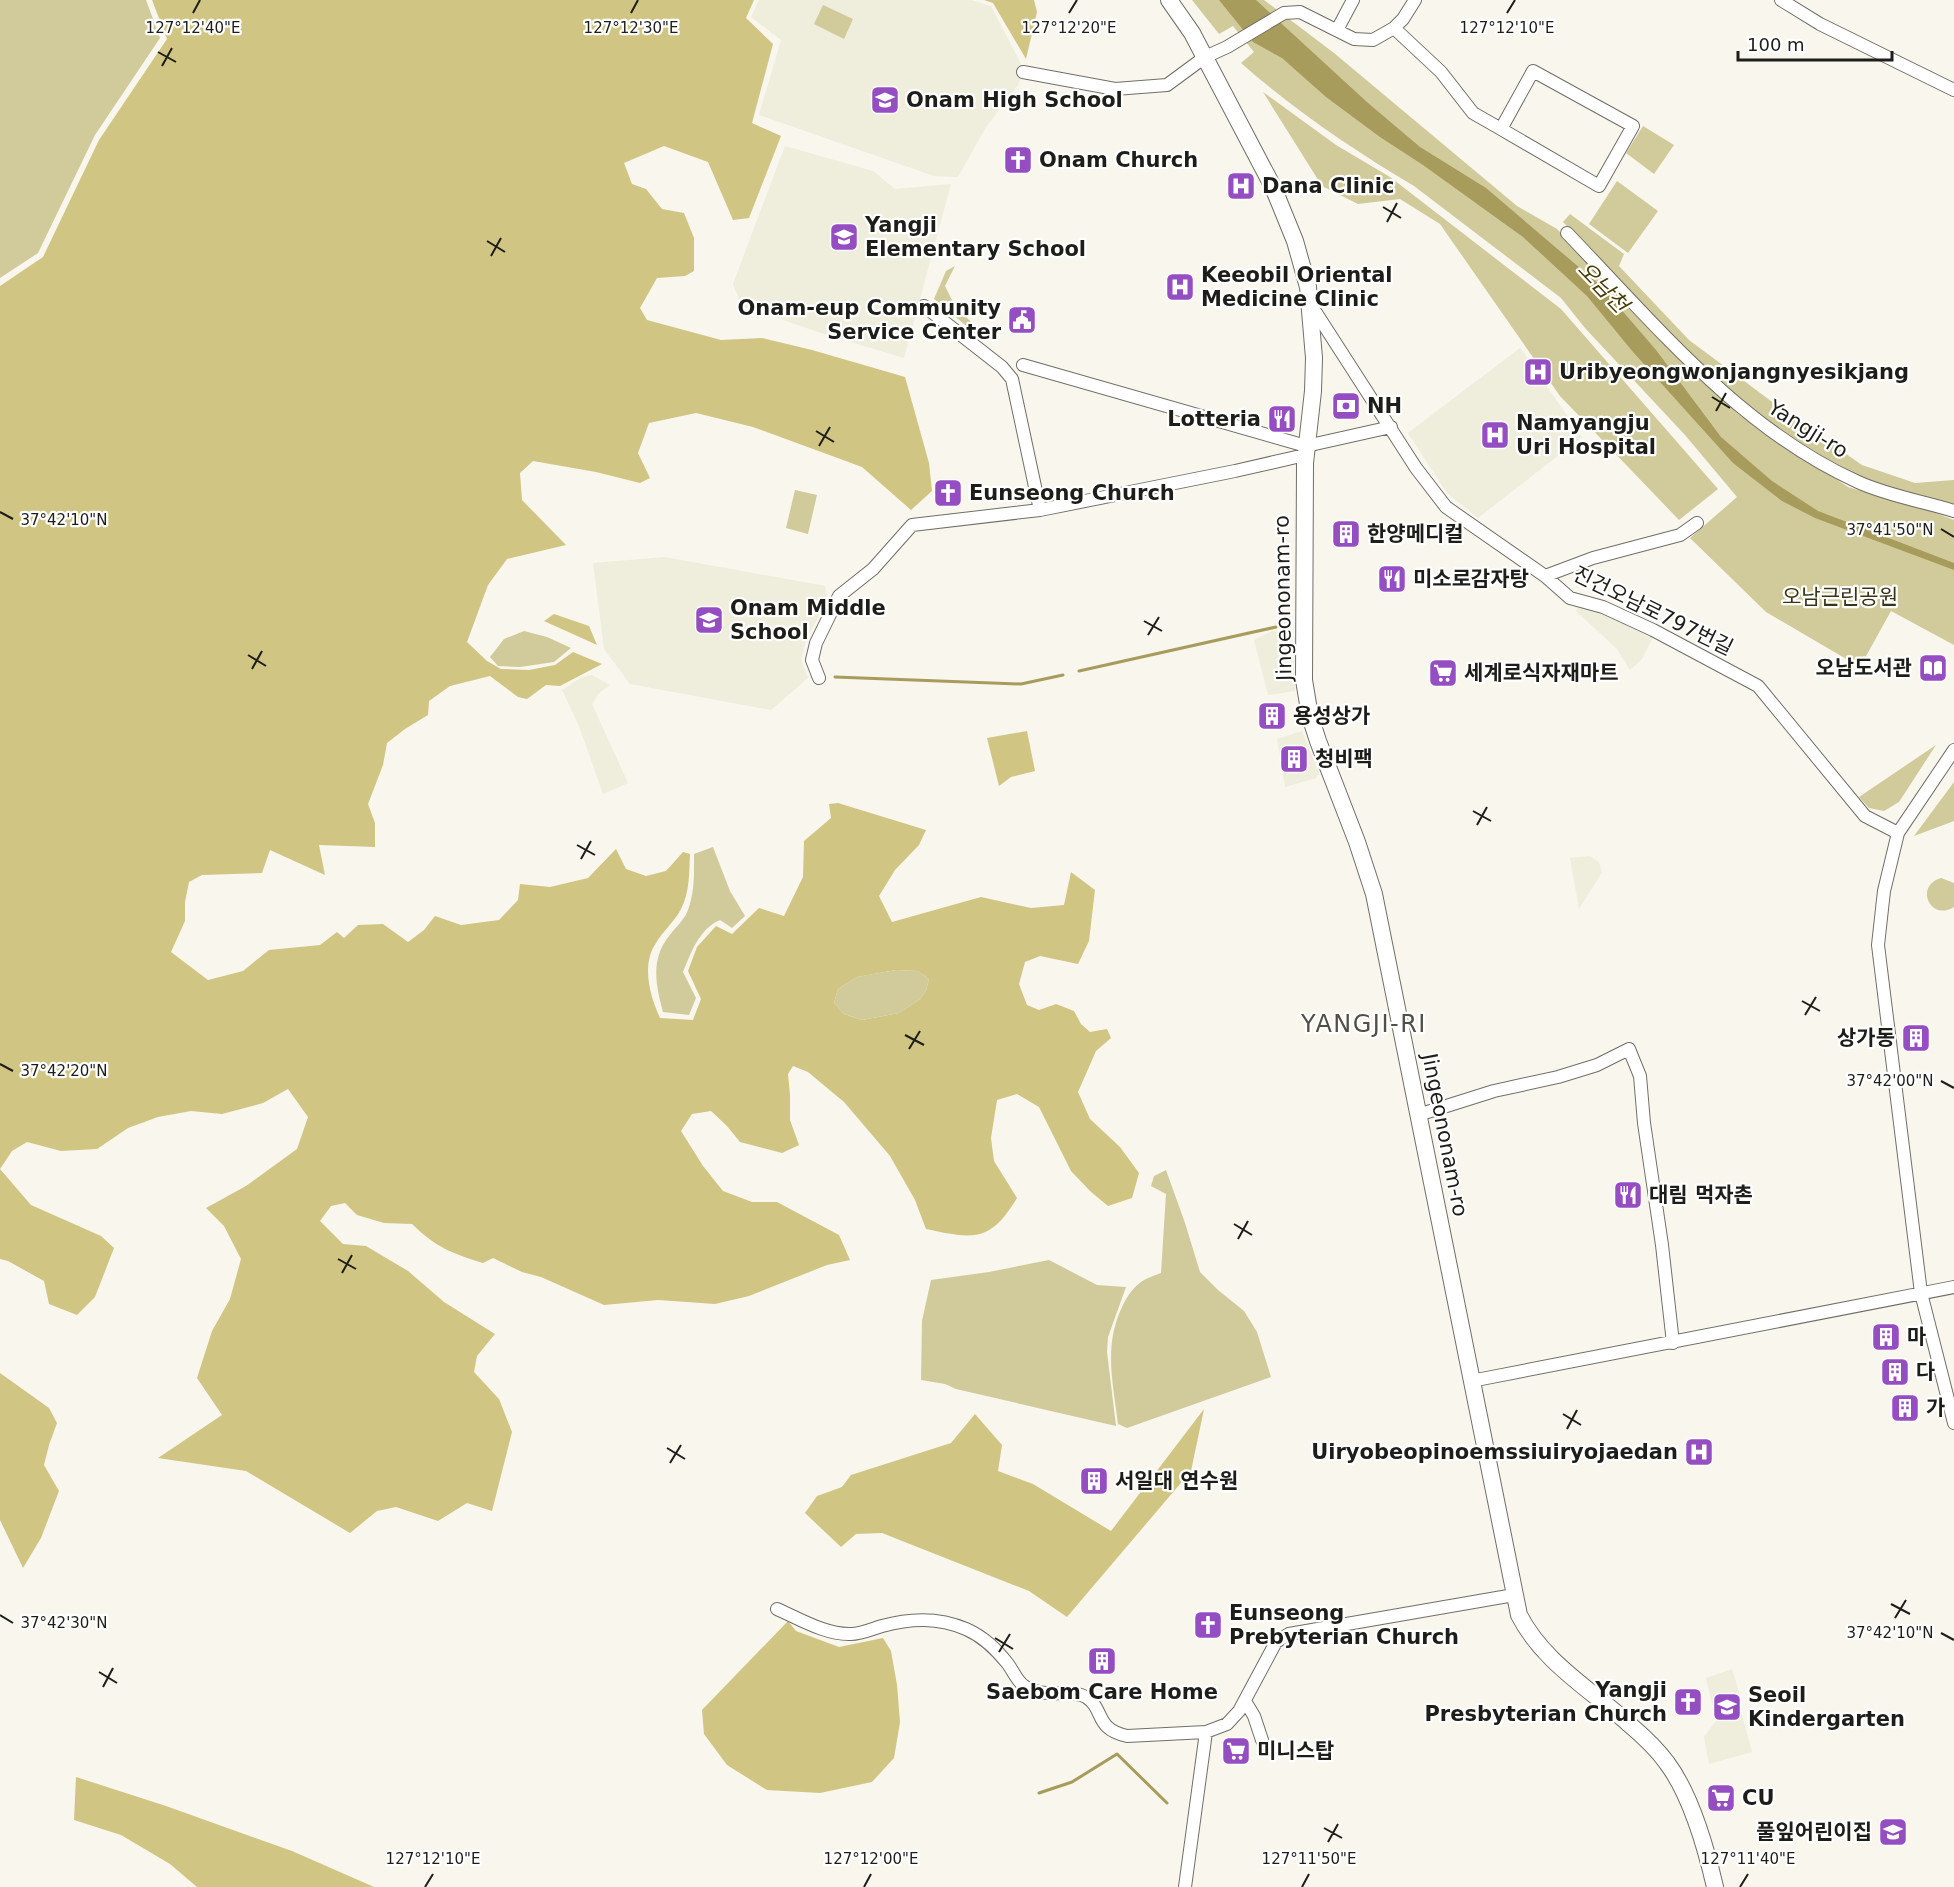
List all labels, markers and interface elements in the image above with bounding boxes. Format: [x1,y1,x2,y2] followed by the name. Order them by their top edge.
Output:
[146,19,240,37] text: 127°12'40"E
[584,19,678,37] text: 127°12'30"E
[1022,19,1116,37] text: 127°12'20"E
[1460,19,1554,37] text: 127°12'10"E
[1738,24,1892,62] scale bar
[1747,34,1805,55] text: 100 m
[869,84,901,116] school or university icon: Onam High School
[906,88,1123,112] place label: Onam High School
[1002,144,1034,176] church icon: Onam Church
[1039,148,1198,172] place label: Onam Church
[1225,170,1257,202] hospital icon: Dana Clinic
[1262,174,1394,198] place label: Dana Clinic
[864,213,1086,261] place label: Yangji Elementary School
[828,221,860,253] school or university icon: Yangji Elementary School
[1573,256,1635,320] water label: 오남천
[1201,263,1393,311] place label: Keeobil Oriental Medicine Clinic
[1164,271,1196,303] hospital icon: Keeobil Oriental Medicine Clinic
[737,296,1002,344] place label: Onam-eup Community Service Center
[1006,304,1038,336] public building icon: Onam-eup Community Service Center
[1522,356,1554,388] hospital icon: Uribyeongwonjangnyesikjang
[1559,360,1909,384] place label: Uribyeongwonjangnyesikjang
[1330,390,1362,422] bank icon: NH
[1367,394,1402,418] place label: NH
[1763,395,1852,463] street label: Yangji-ro
[1266,403,1298,435] restaurant icon: Lotteria
[1167,407,1261,431] place label: Lotteria
[1516,411,1656,459] place label: Namyangju Uri Hospital
[1479,419,1511,451] hospital icon: Namyangju Uri Hospital
[932,477,964,509] church icon: Eunseong Church
[969,481,1175,505] place label: Eunseong Church
[20,511,108,529] text: 37°42'10"N
[1270,515,1296,683] street label: Jingeononam-ro
[1330,518,1362,550] building icon: 한양메디컬
[1846,521,1934,539] text: 37°41'50"N
[1367,522,1464,546] place label: 한양메디컬
[1569,562,1737,660] street label: 진건오남로797번길
[1376,563,1408,595] restaurant icon: 미소로감자탕
[1413,567,1529,591] place label: 미소로감자탕
[1782,585,1898,609] park label: 오남근린공원
[730,596,886,644] place label: Onam Middle School
[693,604,725,636] school or university icon: Onam Middle School
[1917,652,1949,684] library icon: 오남도서관
[1815,656,1912,680] place label: 오남도서관
[1427,657,1459,689] supermarket icon: 세계로식자재마트
[1464,661,1619,685] place label: 세계로식자재마트
[1256,700,1288,732] building icon: 용성상가
[1293,704,1370,728] place label: 용성상가
[1278,743,1310,775] building icon: 청비팩
[1315,747,1373,771] place label: 청비팩
[1300,1010,1427,1038] district label: YANGJI-RI
[1900,1022,1932,1054] building icon: 상가동
[1837,1026,1895,1050] place label: 상가동
[1417,1049,1473,1219] street label: Jingeononam-ro
[20,1062,108,1080] text: 37°42'20"N
[1846,1072,1934,1090] text: 37°42'00"N
[1612,1179,1644,1211] restaurant icon: 대림 먹자촌
[1649,1183,1753,1207] place label: 대림 먹자촌
[1870,1321,1902,1353] building icon: 마
[1907,1325,1926,1349] place label: 마
[1879,1356,1911,1388] building icon: 다
[1916,1360,1935,1384] place label: 다
[1889,1392,1921,1424] building icon: 가
[1926,1396,1945,1420] place label: 가
[1683,1436,1715,1468] hospital icon: Uiryobeopinoemssiuiryojaedan
[1311,1440,1678,1464] place label: Uiryobeopinoemssiuiryojaedan
[1078,1465,1110,1497] building icon: 서일대 연수원
[1115,1469,1238,1493] place label: 서일대 연수원
[1229,1601,1459,1649] place label: Eunseong Prebyterian Church
[1192,1609,1224,1641] church icon: Eunseong Prebyterian Church
[20,1614,108,1632] text: 37°42'30"N
[1846,1624,1934,1642] text: 37°42'10"N
[1086,1645,1118,1677] building icon: Saebom Care Home
[1424,1678,1667,1726] place label: Yangji Presbyterian Church
[986,1680,1218,1704] place label: Saebom Care Home
[1748,1683,1905,1731] place label: Seoil Kindergarten
[1672,1686,1704,1718] church icon: Yangji Presbyterian Church
[1711,1691,1743,1723] school or university icon: Seoil Kindergarten
[1220,1735,1252,1767] supermarket icon: 미니스탑
[1257,1739,1334,1763] place label: 미니스탑
[1705,1782,1737,1814] supermarket icon: CU
[1742,1786,1774,1810] place label: CU
[1877,1816,1909,1848] school or university icon: 풀잎어린이집
[1756,1820,1872,1844] place label: 풀잎어린이집
[386,1850,480,1868] text: 127°12'10"E
[824,1850,918,1868] text: 127°12'00"E
[1262,1850,1356,1868] text: 127°11'50"E
[1701,1850,1795,1868] text: 127°11'40"E

